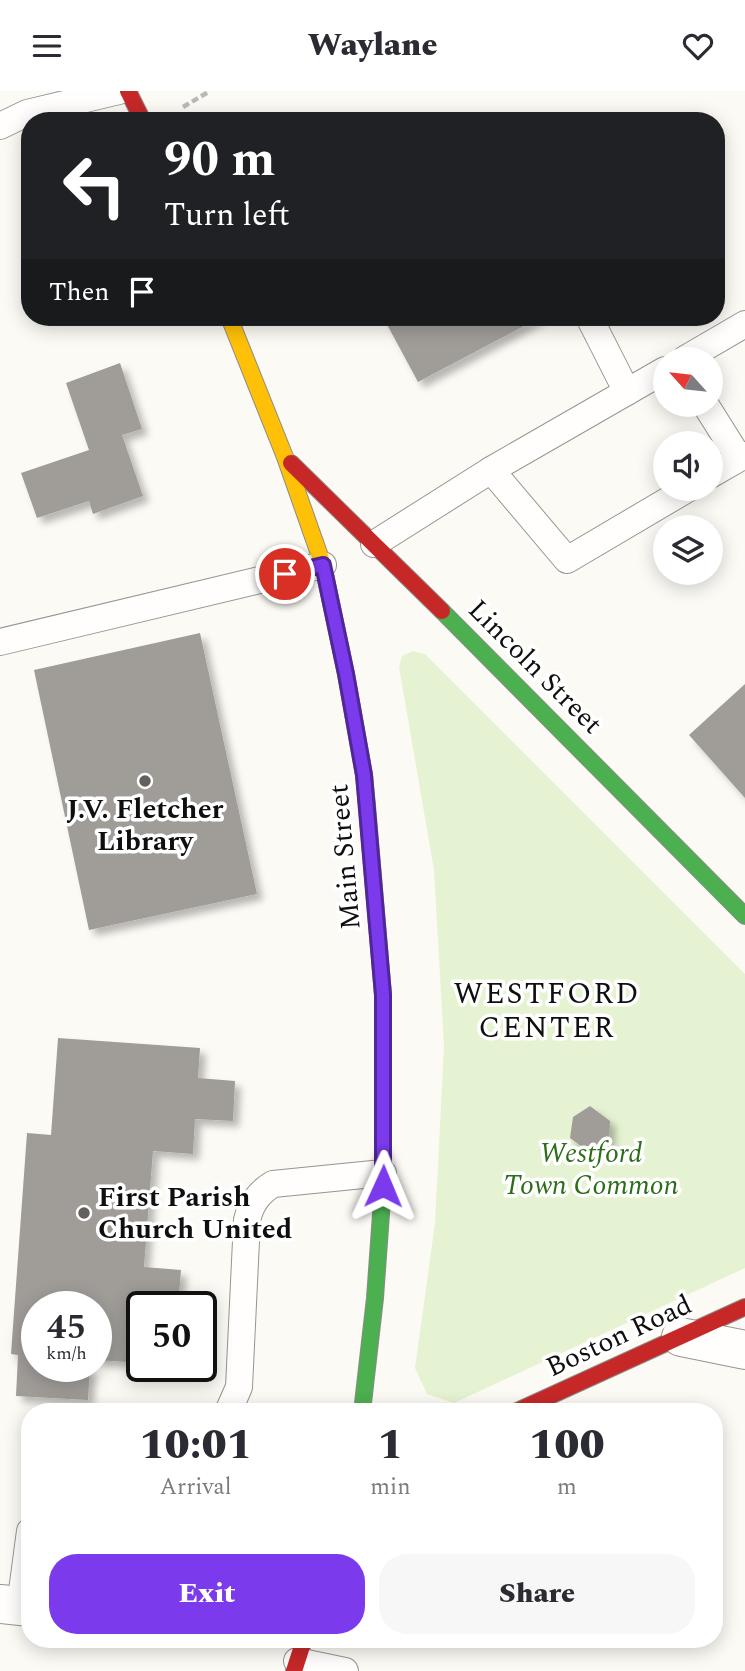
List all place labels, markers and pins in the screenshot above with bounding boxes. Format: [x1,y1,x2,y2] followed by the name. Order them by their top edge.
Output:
[255,544,315,604] pin
[137,773,153,789] marker: J.V. Fletcher Library
[67,788,224,863] place label: J.V. Fletcher Library
[98,1176,292,1251] place label: First Parish Church United
[76,1205,92,1221] marker: First Parish Church United

